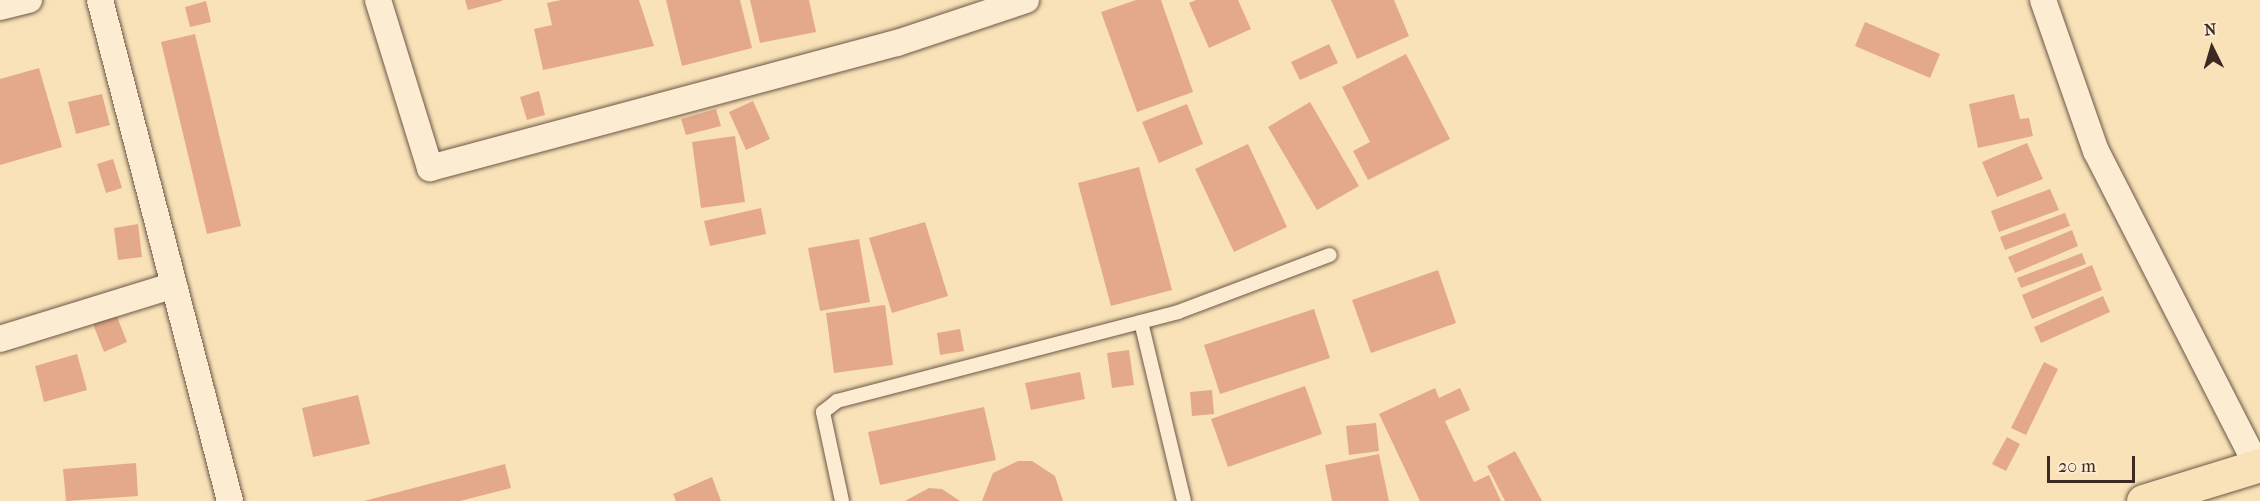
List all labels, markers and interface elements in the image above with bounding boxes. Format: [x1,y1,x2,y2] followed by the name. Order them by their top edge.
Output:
[2182,18,2242,78] north arrow
[2204,20,2217,40] text: N
[2050,444,2138,482] scale bar
[2058,456,2096,477] text: 20 m

